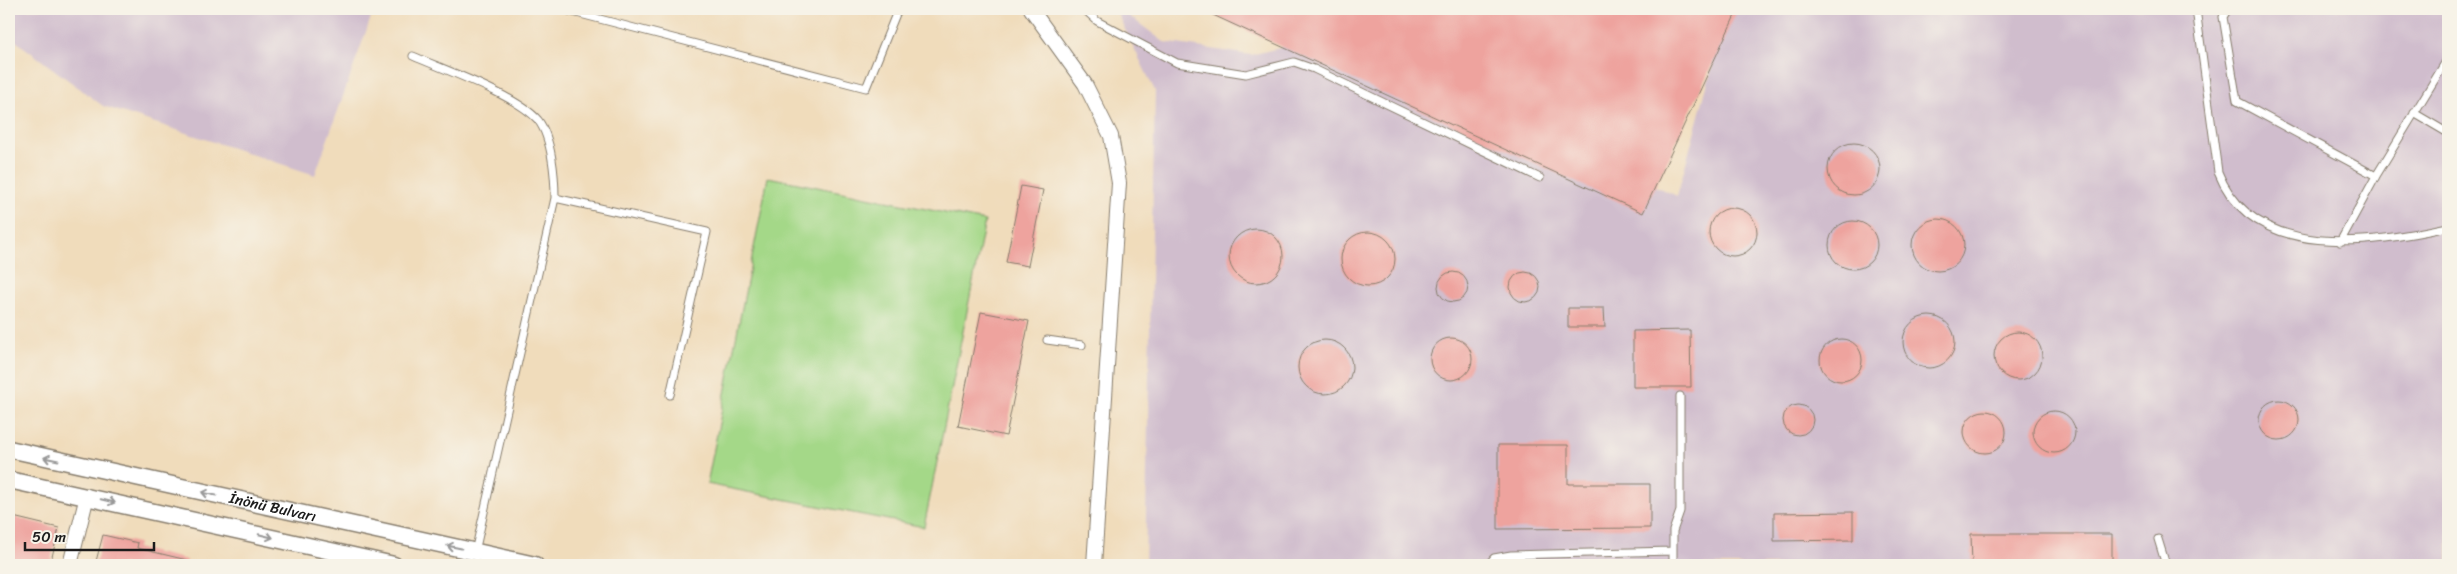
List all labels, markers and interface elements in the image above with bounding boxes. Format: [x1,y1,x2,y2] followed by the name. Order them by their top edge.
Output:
[43,454,59,463] one-way arrow
[226,485,319,529] street label: İnönü Bulvarı
[202,488,218,498] one-way arrow
[99,496,115,506] one-way arrow
[25,519,154,551] scale bar
[32,524,67,550] text: 50 m
[258,532,274,541] one-way arrow
[446,542,462,551] one-way arrow

